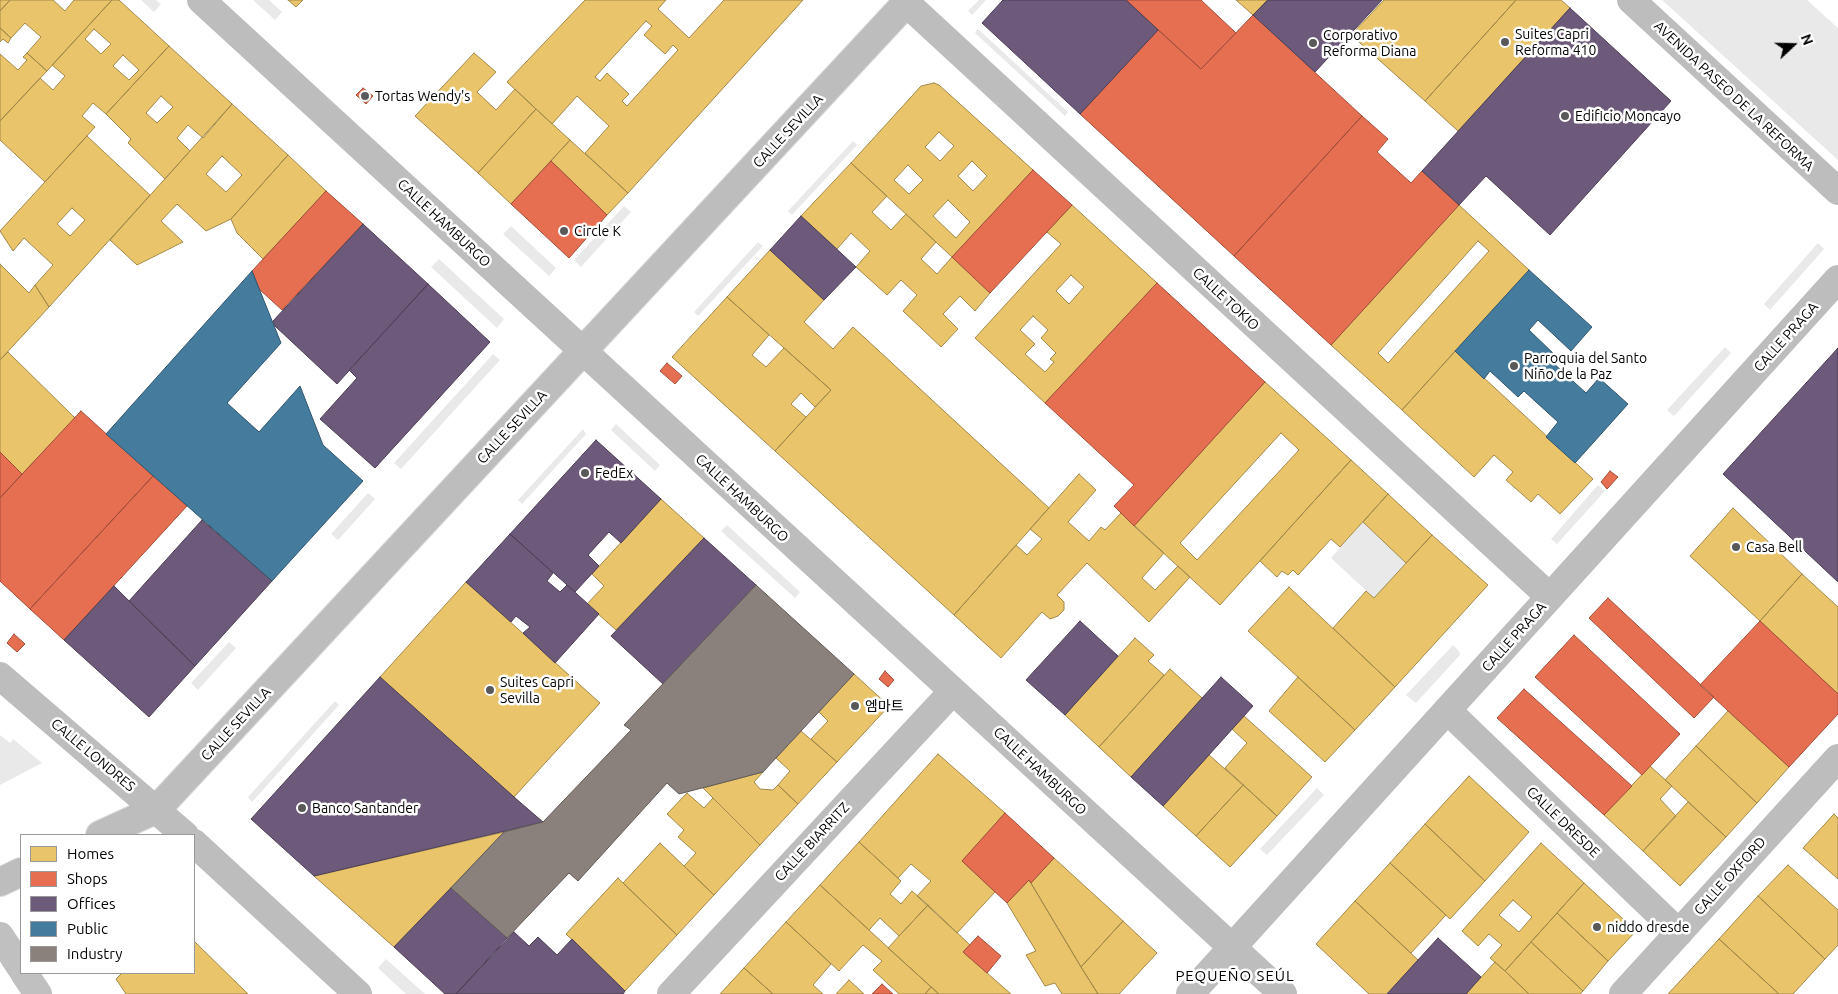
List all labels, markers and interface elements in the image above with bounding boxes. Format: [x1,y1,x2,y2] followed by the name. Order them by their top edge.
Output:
[1651,17,1817,175] street label: AVENIDA PASEO DE LA REFORMA
[1768,20,1818,70] north arrow
[1515,26,1596,58] place label: Suites Capri Reforma 410
[1323,27,1416,59] place label: Corporativo Reforma Diana
[1499,36,1511,48] marker: Suites Capri Reforma 410
[1307,37,1319,49] marker: Corporativo Reforma Diana
[375,88,470,104] place label: Tortas Wendy's
[359,90,371,102] marker: Tortas Wendy's
[750,91,826,171] street label: CALLE SEVILLA
[1575,108,1681,124] place label: Edificio Moncayo
[1559,110,1571,122] marker: Edificio Moncayo
[394,175,494,271] street label: CALLE HAMBURGO
[574,223,621,239] place label: Circle K
[558,225,570,237] marker: Circle K
[1189,264,1263,334] street label: CALLE TOKIO
[1750,299,1822,375] street label: CALLE PRAGA
[1524,350,1647,382] place label: Parroquia del Santo Niño de la Paz
[1508,360,1520,372] marker: Parroquia del Santo Niño de la Paz
[474,387,550,467] street label: CALLE SEVILLA
[692,450,792,546] street label: CALLE HAMBURGO
[595,465,633,481] place label: FedEx
[579,467,591,479] marker: FedEx
[1746,539,1802,555] place label: Casa Bell
[1730,541,1742,553] marker: Casa Bell
[1478,599,1550,675] street label: CALLE PRAGA
[500,674,574,706] place label: Suites Capri Sevilla
[198,684,274,764] street label: CALLE SEVILLA
[484,684,496,696] marker: Suites Capri Sevilla
[865,698,904,714] place label: 엠마트
[849,700,861,712] marker: 엠마트
[48,715,138,795] street label: CALLE LONDRES
[990,723,1090,819] street label: CALLE HAMBURGO
[1523,783,1603,861] street label: CALLE DRESDE
[771,799,853,885] street label: CALLE BIARRITZ
[312,800,418,816] place label: Banco Santander
[296,802,308,814] marker: Banco Santander
[1690,833,1770,919] street label: CALLE OXFORD
[20,834,195,974] legend
[67,845,114,862] text: Homes
[67,870,108,887] text: Shops
[67,895,115,912] text: Offices
[1607,919,1689,935] place label: niddo dresde
[67,920,108,937] text: Public
[1591,921,1603,933] marker: niddo dresde
[67,945,122,962] text: Industry
[1174,967,1296,985] district label: PEQUEÑO SEÚL

